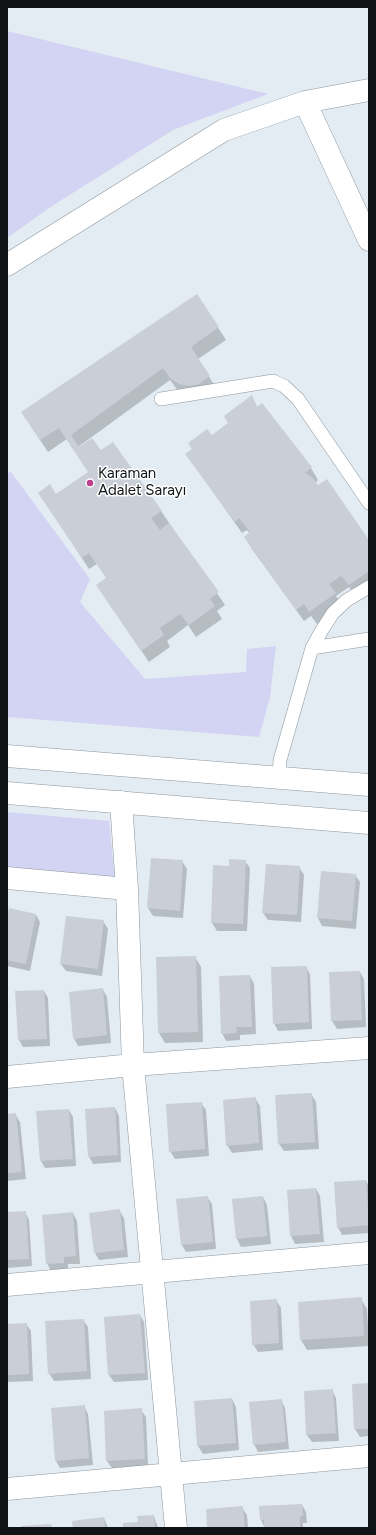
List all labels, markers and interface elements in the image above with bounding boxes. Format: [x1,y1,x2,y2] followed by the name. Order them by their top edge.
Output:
[98,465,186,500] place label: Karaman Adalet Sarayı
[85,478,95,488] marker: Karaman Adalet Sarayı

